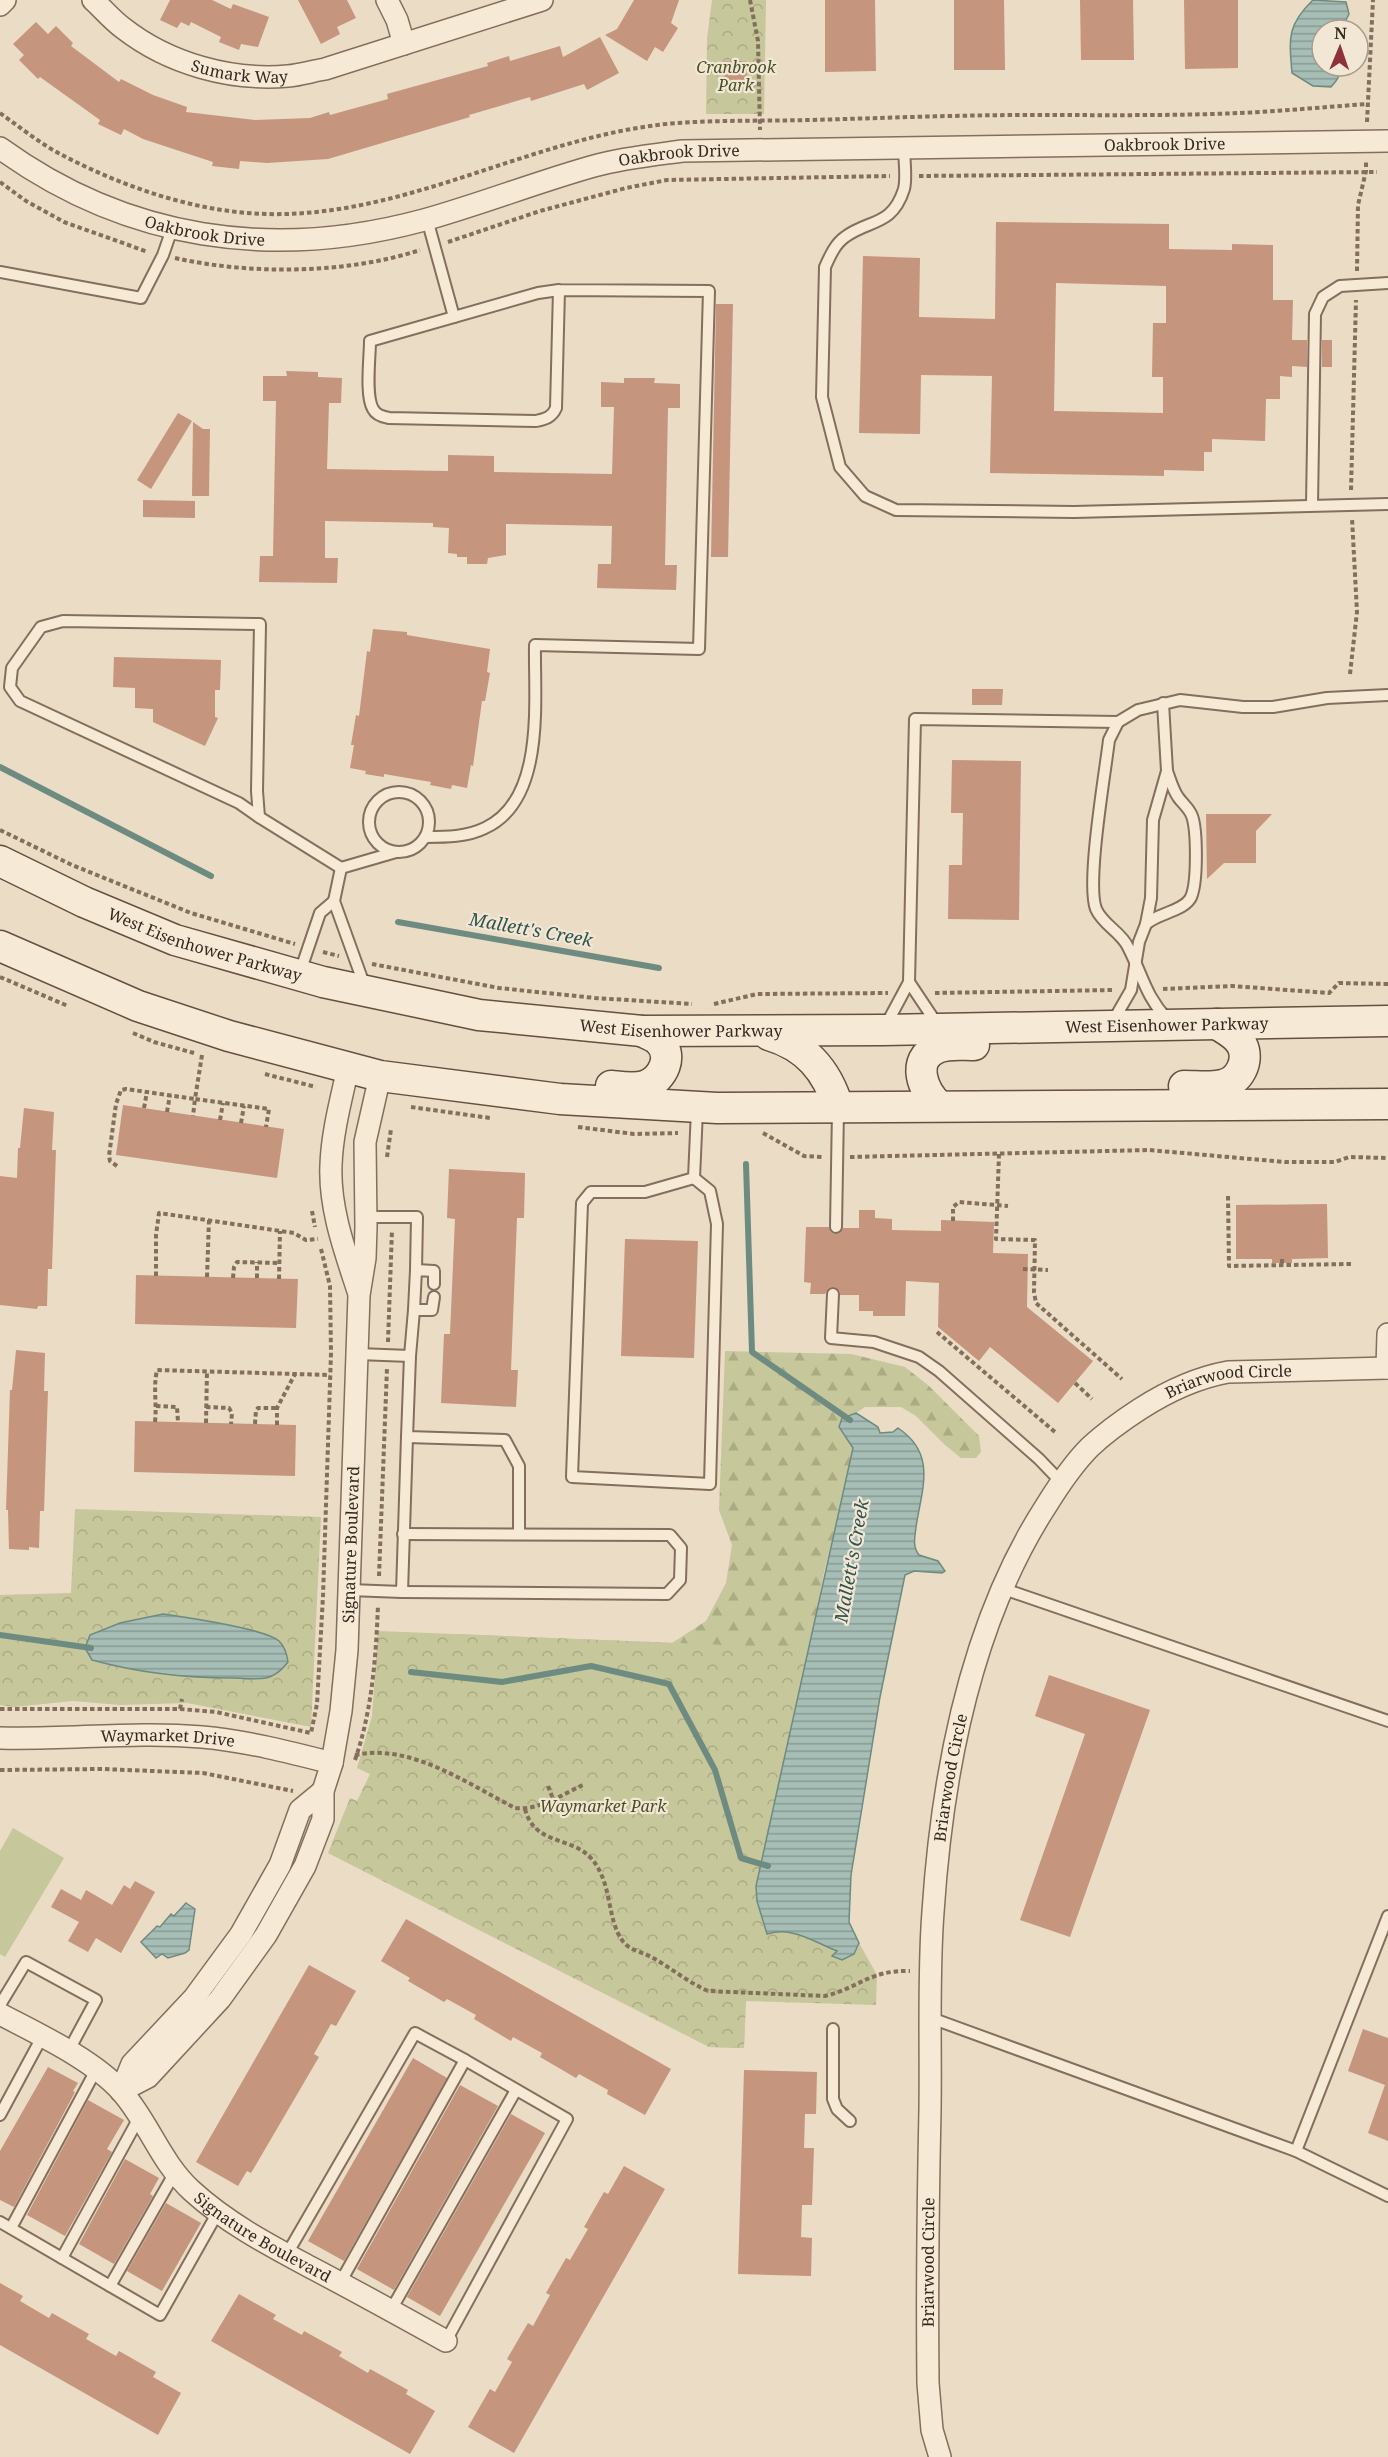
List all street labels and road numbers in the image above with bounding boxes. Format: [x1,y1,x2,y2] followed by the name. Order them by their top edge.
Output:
[188,54,290,88] street label: Sumark Way
[1104,132,1226,156] street label: Oakbrook Drive
[617,139,740,171] street label: Oakbrook Drive
[142,210,266,251] street label: Oakbrook Drive
[105,902,305,987] street label: West Eisenhower Parkway
[1065,1012,1270,1038] street label: West Eisenhower Parkway
[578,1014,783,1042] street label: West Eisenhower Parkway
[1161,1359,1292,1403] street label: Briarwood Circle
[337,1466,364,1623] street label: Signature Boulevard
[928,1711,972,1843] street label: Briarwood Circle
[100,1724,237,1752] street label: Waymarket Drive
[190,2187,335,2287] street label: Signature Boulevard
[917,2197,939,2327] street label: Briarwood Circle

